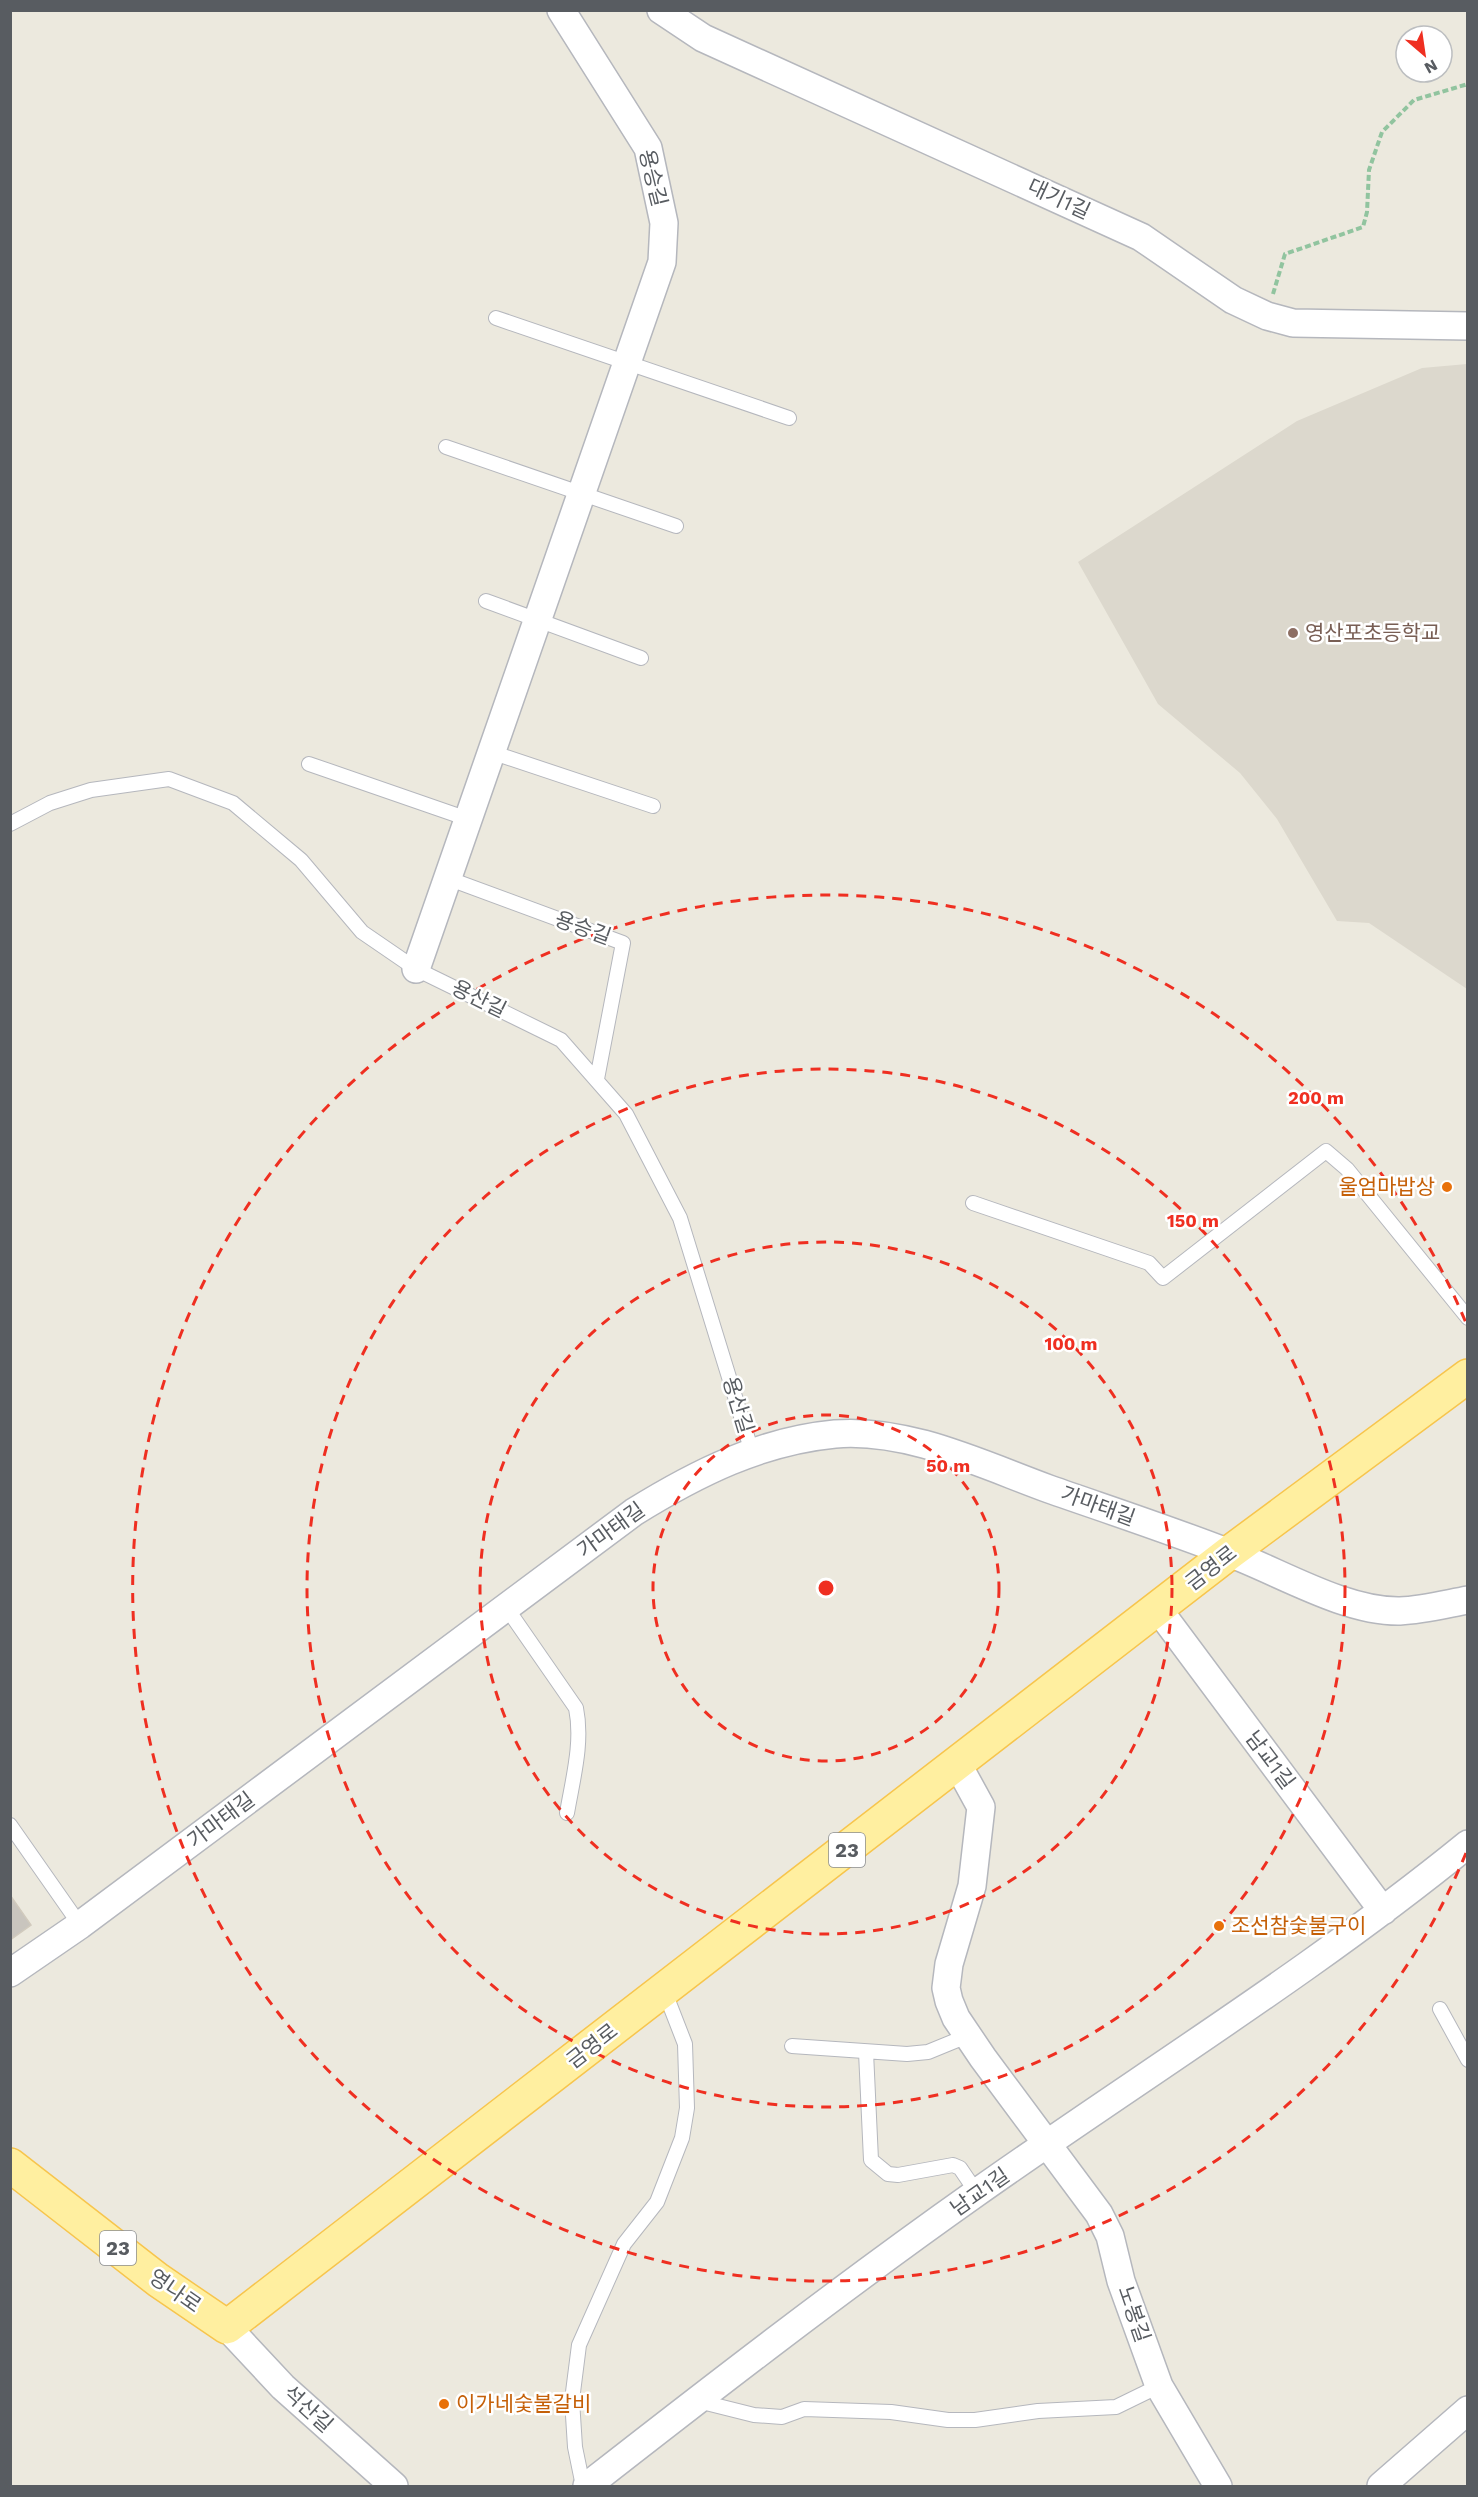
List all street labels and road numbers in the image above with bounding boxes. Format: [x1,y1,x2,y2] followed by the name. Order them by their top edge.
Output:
[634,147,673,209] street label: 용승길
[1024,173,1094,224] street label: 대기1길
[552,906,615,949] street label: 용승길
[448,975,511,1022] street label: 용산길
[718,1373,759,1436] street label: 용산길
[1058,1481,1139,1530] street label: 가마태길
[572,1497,649,1562] street label: 가마태길
[1180,1540,1241,1595] street label: 금영로
[1241,1726,1300,1794] street label: 남교1길
[182,1786,259,1853] street label: 가마태길
[829,1833,865,1867] road number: 23
[561,2018,622,2073] street label: 금영로
[945,2162,1014,2221] street label: 남교1길
[100,2231,136,2265] road number: 23
[144,2264,206,2317] street label: 영나로
[1113,2282,1156,2345] street label: 노봉길
[278,2380,338,2437] street label: 석산길

